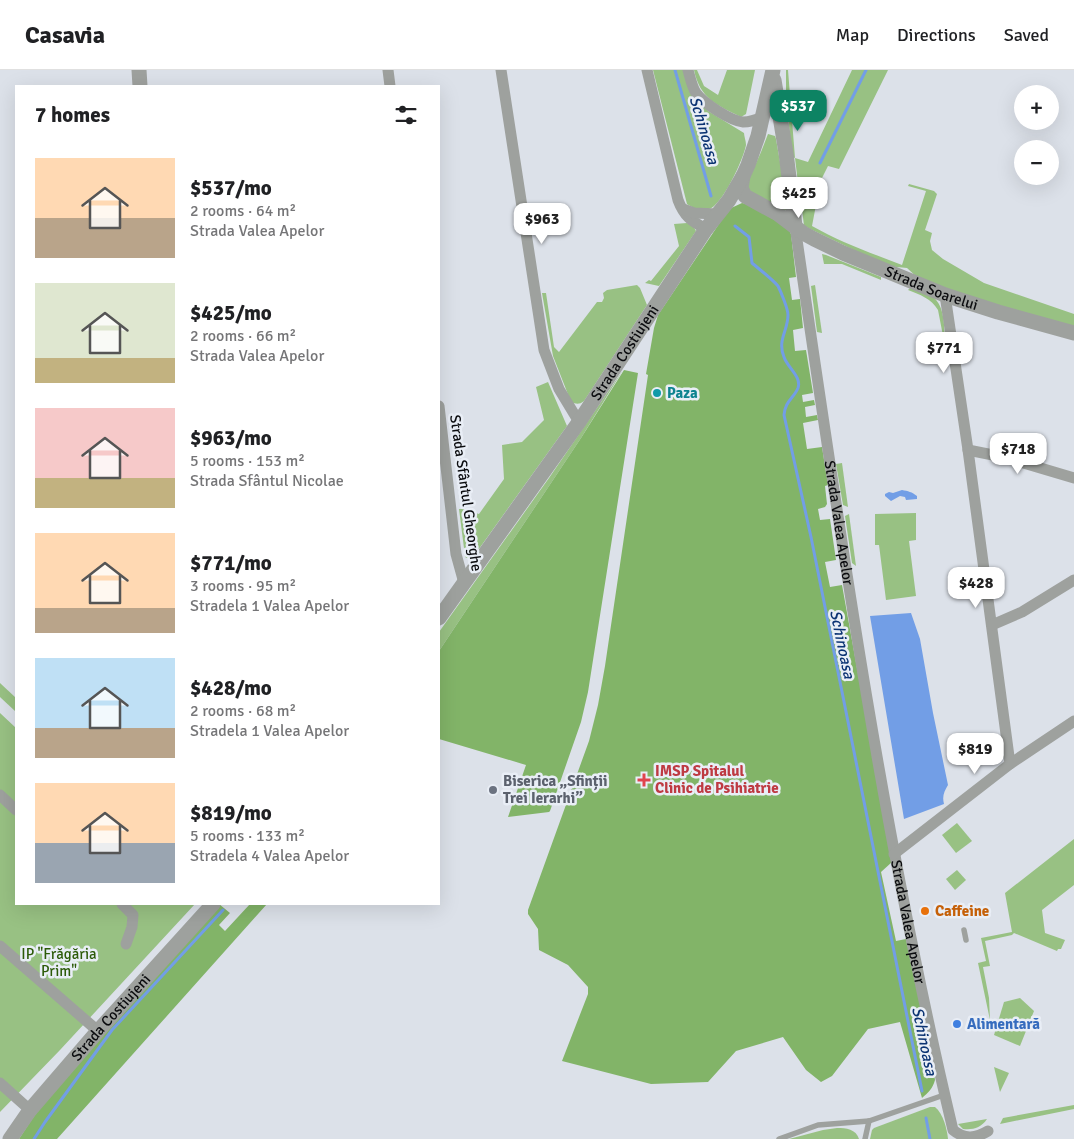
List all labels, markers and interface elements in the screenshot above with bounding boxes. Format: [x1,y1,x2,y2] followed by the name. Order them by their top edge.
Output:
[25,20,105,50] text: Casavia
[836,24,869,46] text: Map
[897,24,976,46] text: Directions
[1004,24,1049,46] text: Saved
[1014,85,1059,185] map controls
[1014,85,1059,130] button: +
[768,90,828,132] pin: $537
[685,94,724,167] water label: Schinoasa
[781,96,815,116] text: $537
[392,101,420,129] icon: filters
[35,102,110,128] text: 7 homes
[1014,140,1059,185] button: −
[190,175,272,201] text: $537/mo
[769,176,829,219] pin: $425
[75,178,135,238] icon: home
[782,183,816,203] text: $425
[190,201,296,221] text: 2 rooms · 64 m²
[512,202,572,245] pin: $963
[525,209,559,229] text: $963
[190,221,324,241] text: Strada Valea Apelor
[882,262,980,314] street label: Strada Soarelui
[190,300,272,326] text: $425/mo
[587,302,663,404] street label: Strada Costiujeni
[75,303,135,363] icon: home
[190,326,296,346] text: 2 rooms · 66 m²
[914,332,974,374] pin: $771
[927,338,961,358] text: $771
[190,346,324,366] text: Strada Valea Apelor
[667,384,698,402] place label: Paza
[651,387,663,399] marker: Paza
[446,414,486,572] street label: Strada Sfântul Gheorghe
[190,425,272,451] text: $963/mo
[75,428,135,488] icon: home
[988,432,1048,475] pin: $718
[1001,439,1035,459] text: $718
[190,451,305,471] text: 5 rooms · 153 m²
[821,459,858,587] street label: Strada Valea Apelor
[190,471,344,491] text: Strada Sfântul Nicolae
[190,550,272,576] text: $771/mo
[75,553,135,613] icon: home
[946,566,1006,609] pin: $428
[959,573,993,593] text: $428
[190,576,296,596] text: 3 rooms · 95 m²
[190,596,349,616] text: Stradela 1 Valea Apelor
[825,608,859,681] water label: Schinoasa
[190,675,272,701] text: $428/mo
[75,678,135,738] icon: home
[190,701,296,721] text: 2 rooms · 68 m²
[190,721,349,741] text: Stradela 1 Valea Apelor
[945,732,1005,775] pin: $819
[958,739,992,759] text: $819
[655,762,779,797] place label: IMSP Spitalul Clinic de Psihiatrie
[503,772,607,807] place label: Biserica „Sfinții Trei Ierarhi”
[637,773,651,787] marker: IMSP Spitalul Clinic de Psihiatrie
[487,784,499,796] marker: Biserica „Sfinții Trei Ierarhi”
[190,800,272,826] text: $819/mo
[75,803,135,863] icon: home
[190,826,305,846] text: 5 rooms · 133 m²
[190,846,349,866] text: Stradela 4 Valea Apelor
[887,858,929,986] street label: Strada Valea Apelor
[935,902,989,920] place label: Caffeine
[919,905,931,917] marker: Caffeine
[21,945,97,980] park label: IP "Frăgăria Prim"
[67,970,154,1065] street label: Strada Costiujeni
[907,1005,941,1078] water label: Schinoasa
[967,1015,1040,1033] place label: Alimentară
[951,1018,963,1030] marker: Alimentară

